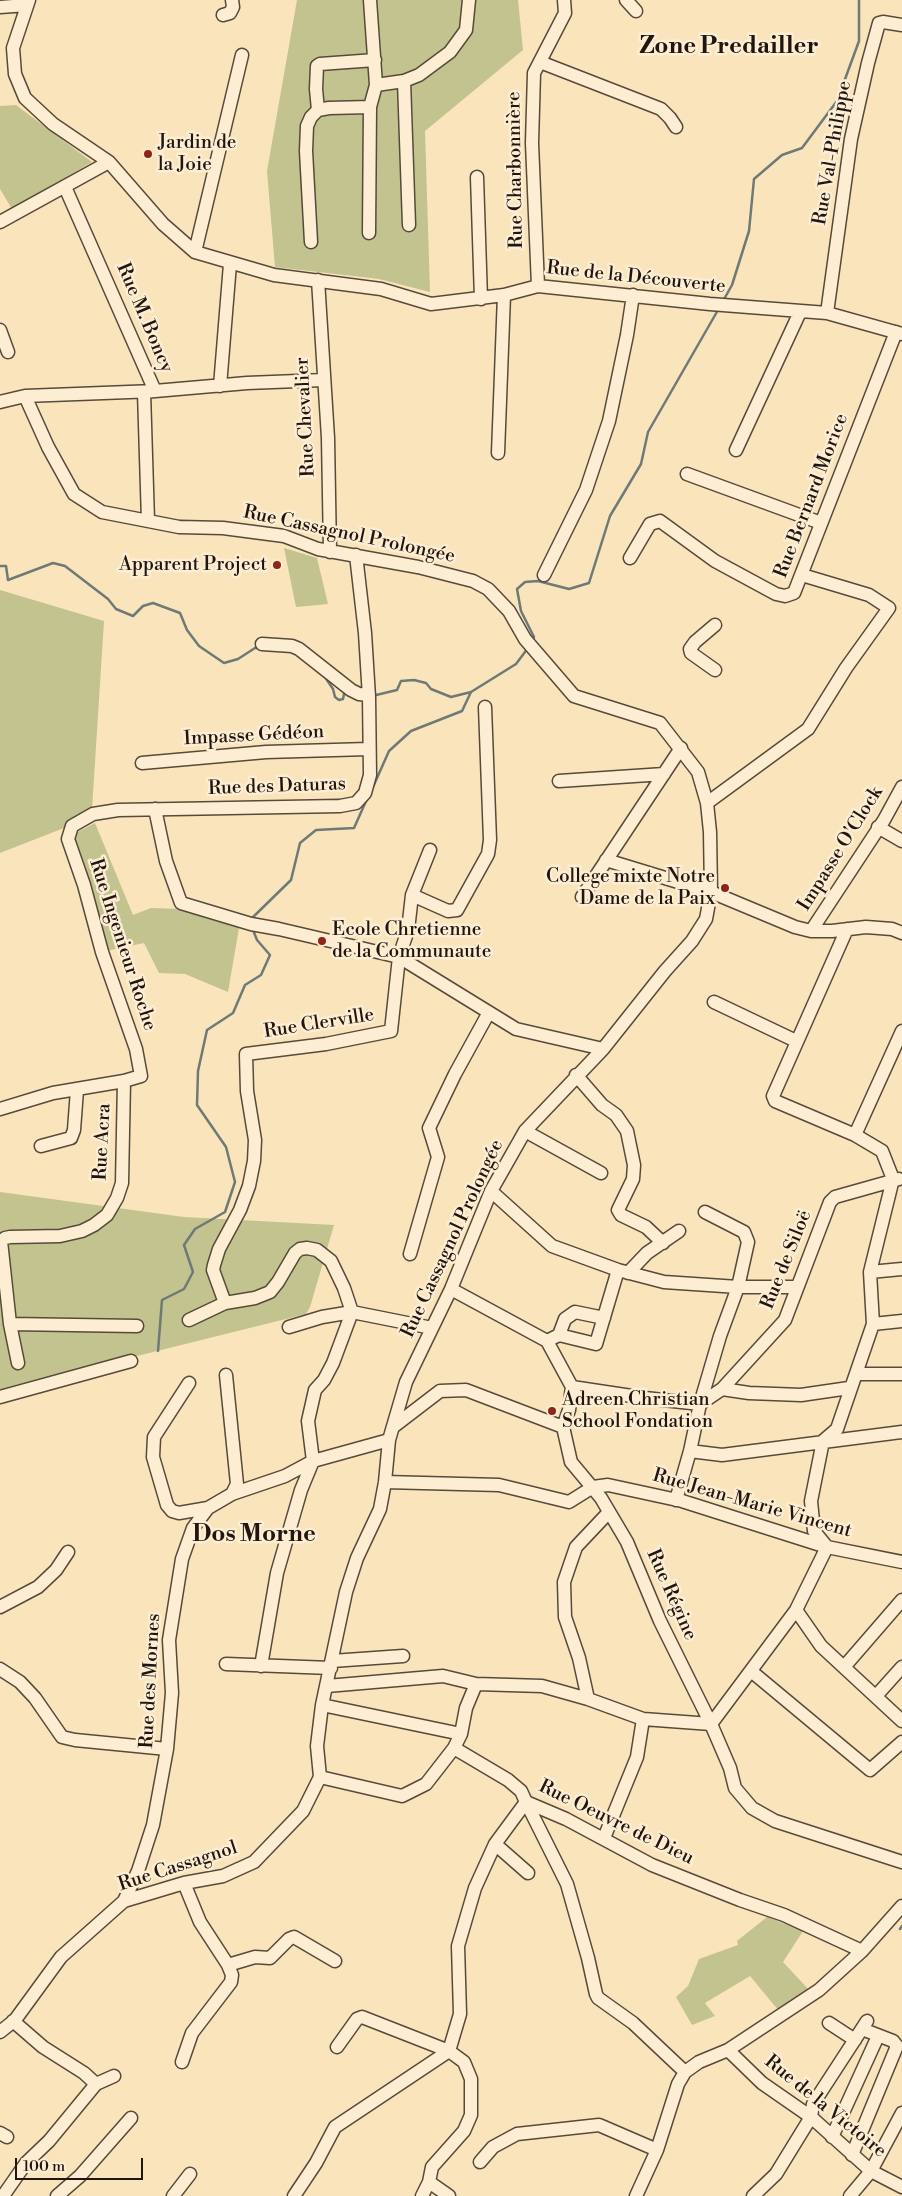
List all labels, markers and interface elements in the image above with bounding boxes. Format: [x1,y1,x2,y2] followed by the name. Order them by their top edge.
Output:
[639,33,819,61] district label: Zone Predailler
[809,79,857,227] street label: Rue Val-Philippe
[503,91,529,249] street label: Rue Charbonnière
[158,132,236,176] place label: Jardin de la Joie
[142,148,154,160] marker: Jardin de la Joie
[545,257,727,299] street label: Rue de la Découverte
[111,260,177,376] street label: Rue M. Boncy
[291,356,321,478] street label: Rue Chevalier
[770,411,854,581] street label: Rue Bernard Morice
[241,501,457,569] street label: Rue Cassagnol Prolongée
[119,554,267,576] place label: Apparent Project
[271,559,283,571] marker: Apparent Project
[183,721,325,751] street label: Impasse Gédéon
[208,773,346,801] street label: Rue des Daturas
[794,783,888,915] street label: Impasse O'Clock
[83,856,161,1034] street label: Rue Ingenieur Roche
[546,866,715,910] place label: College mixte Notre Dame de la Paix
[719,882,731,894] marker: College mixte Notre Dame de la Paix
[332,919,491,963] place label: Ecole Chretienne de la Communaute
[316,935,328,947] marker: Ecole Chretienne de la Communaute
[262,1004,376,1044] street label: Rue Clerville
[90,1103,116,1181] street label: Rue Acra
[397,1136,509,1342] street label: Rue Cassagnol Prolongée
[757,1207,817,1313] street label: Rue de Siloë
[562,1389,713,1433] place label: Adreen Christian School Fondation
[546,1405,558,1417] marker: Adreen Christian School Fondation
[650,1465,854,1543] street label: Rue Jean-Marie Vincent
[192,1521,316,1549] district label: Dos Morne
[641,1546,701,1644] street label: Rue Régine
[136,1613,166,1749] street label: Rue des Mornes
[535,1776,697,1870] street label: Rue Oeuvre de Dieu
[116,1837,240,1897] street label: Rue Cassagnol
[759,2051,891,2163] street label: Rue de la Victoire
[18,2148,145,2180] scale bar
[23,2157,65,2176] text: 100 m

